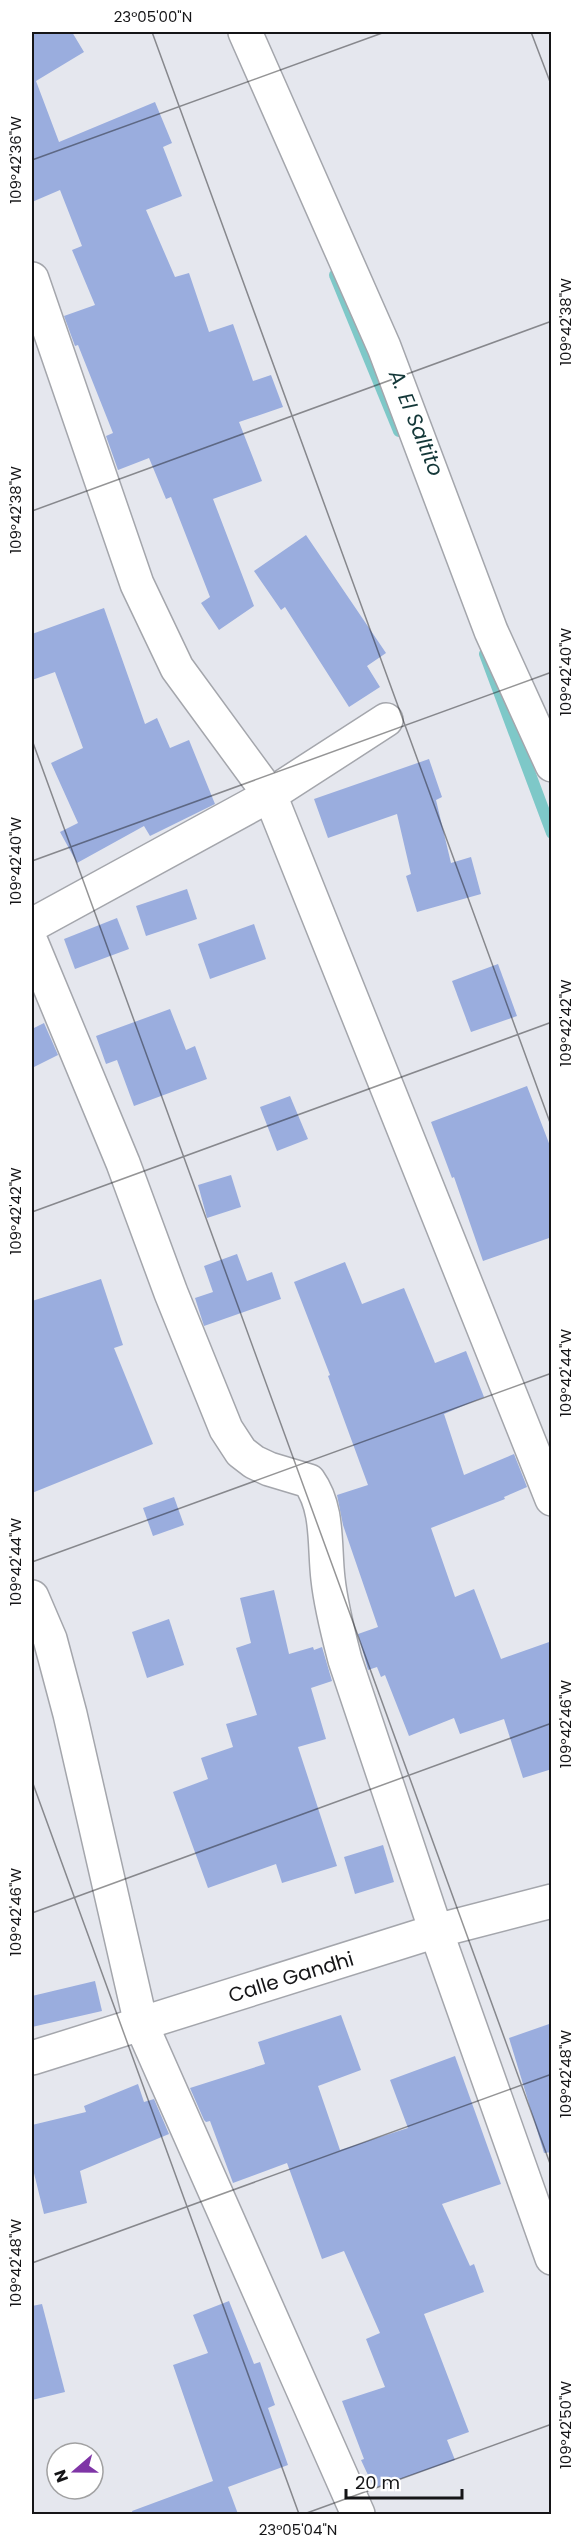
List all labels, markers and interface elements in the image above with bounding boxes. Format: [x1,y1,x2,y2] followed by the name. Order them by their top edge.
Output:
[114,6,192,27] text: 23°05'00"N
[5,116,26,204] text: 109°42'36"W
[555,278,576,366] text: 109°42'38"W
[382,364,451,480] water label: A. El Saltito
[5,466,26,554] text: 109°42'38"W
[555,628,576,716] text: 109°42'40"W
[5,817,26,905] text: 109°42'40"W
[555,979,576,1067] text: 109°42'42"W
[5,1167,26,1255] text: 109°42'42"W
[555,1329,576,1417] text: 109°42'44"W
[5,1518,26,1606] text: 109°42'44"W
[555,1680,576,1768] text: 109°42'46"W
[5,1868,26,1956] text: 109°42'46"W
[225,1945,357,2009] street label: Calle Gandhi
[555,2030,576,2118] text: 109°42'48"W
[5,2219,26,2307] text: 109°42'48"W
[555,2381,576,2469] text: 109°42'50"W
[45,2441,105,2501] north arrow
[346,2462,462,2500] scale bar
[49,2466,74,2486] text: N
[355,2470,400,2495] text: 20 m
[259,2519,337,2540] text: 23°05'04"N

